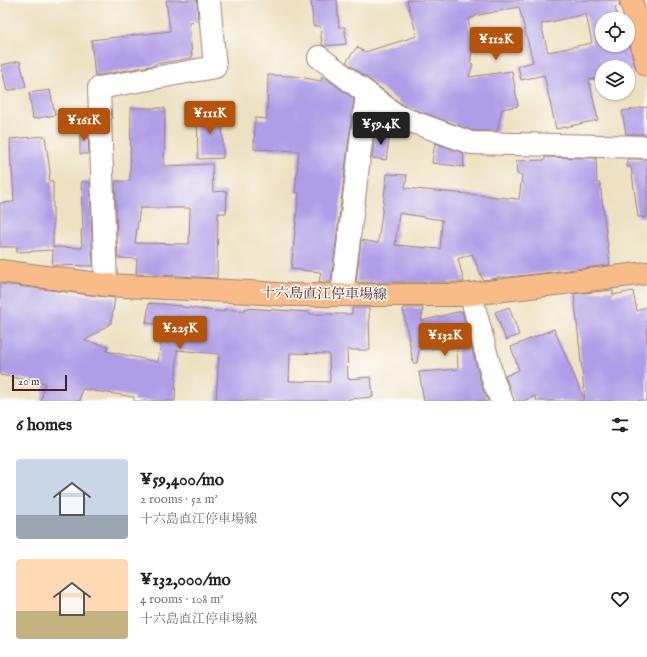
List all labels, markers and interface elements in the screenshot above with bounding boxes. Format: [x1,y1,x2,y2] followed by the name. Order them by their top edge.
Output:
[595,12,635,100] map controls
[595,12,635,52] button: locate
[468,27,524,61] pin: ¥112K
[479,31,513,48] text: ¥112K
[595,60,635,100] button: layers
[182,101,238,135] pin: ¥111K
[193,105,227,122] text: ¥111K
[56,108,112,142] pin: ¥161K
[67,112,101,129] text: ¥161K
[348,112,414,146] pin: ¥59.4K
[362,116,400,133] text: ¥59.4K
[261,284,387,304] street label: 十六島直江停車場線
[152,316,208,350] pin: ¥225K
[162,320,198,337] text: ¥225K
[417,323,473,357] pin: ¥132K
[428,327,462,344] text: ¥132K
[12,373,67,392] scale bar
[18,375,39,389] text: 20 m
[609,414,631,436] icon: filters
[16,415,72,436] text: 6 homes
[140,470,224,491] text: ¥59,400/mo
[48,475,96,523] icon: home
[609,488,631,510] icon: heart
[140,491,218,508] text: 2 rooms · 52 m²
[140,511,257,528] text: 十六島直江停車場線
[140,570,231,591] text: ¥132,000/mo
[48,575,96,623] icon: home
[609,588,631,610] icon: heart
[140,591,224,608] text: 4 rooms · 108 m²
[140,611,257,628] text: 十六島直江停車場線

